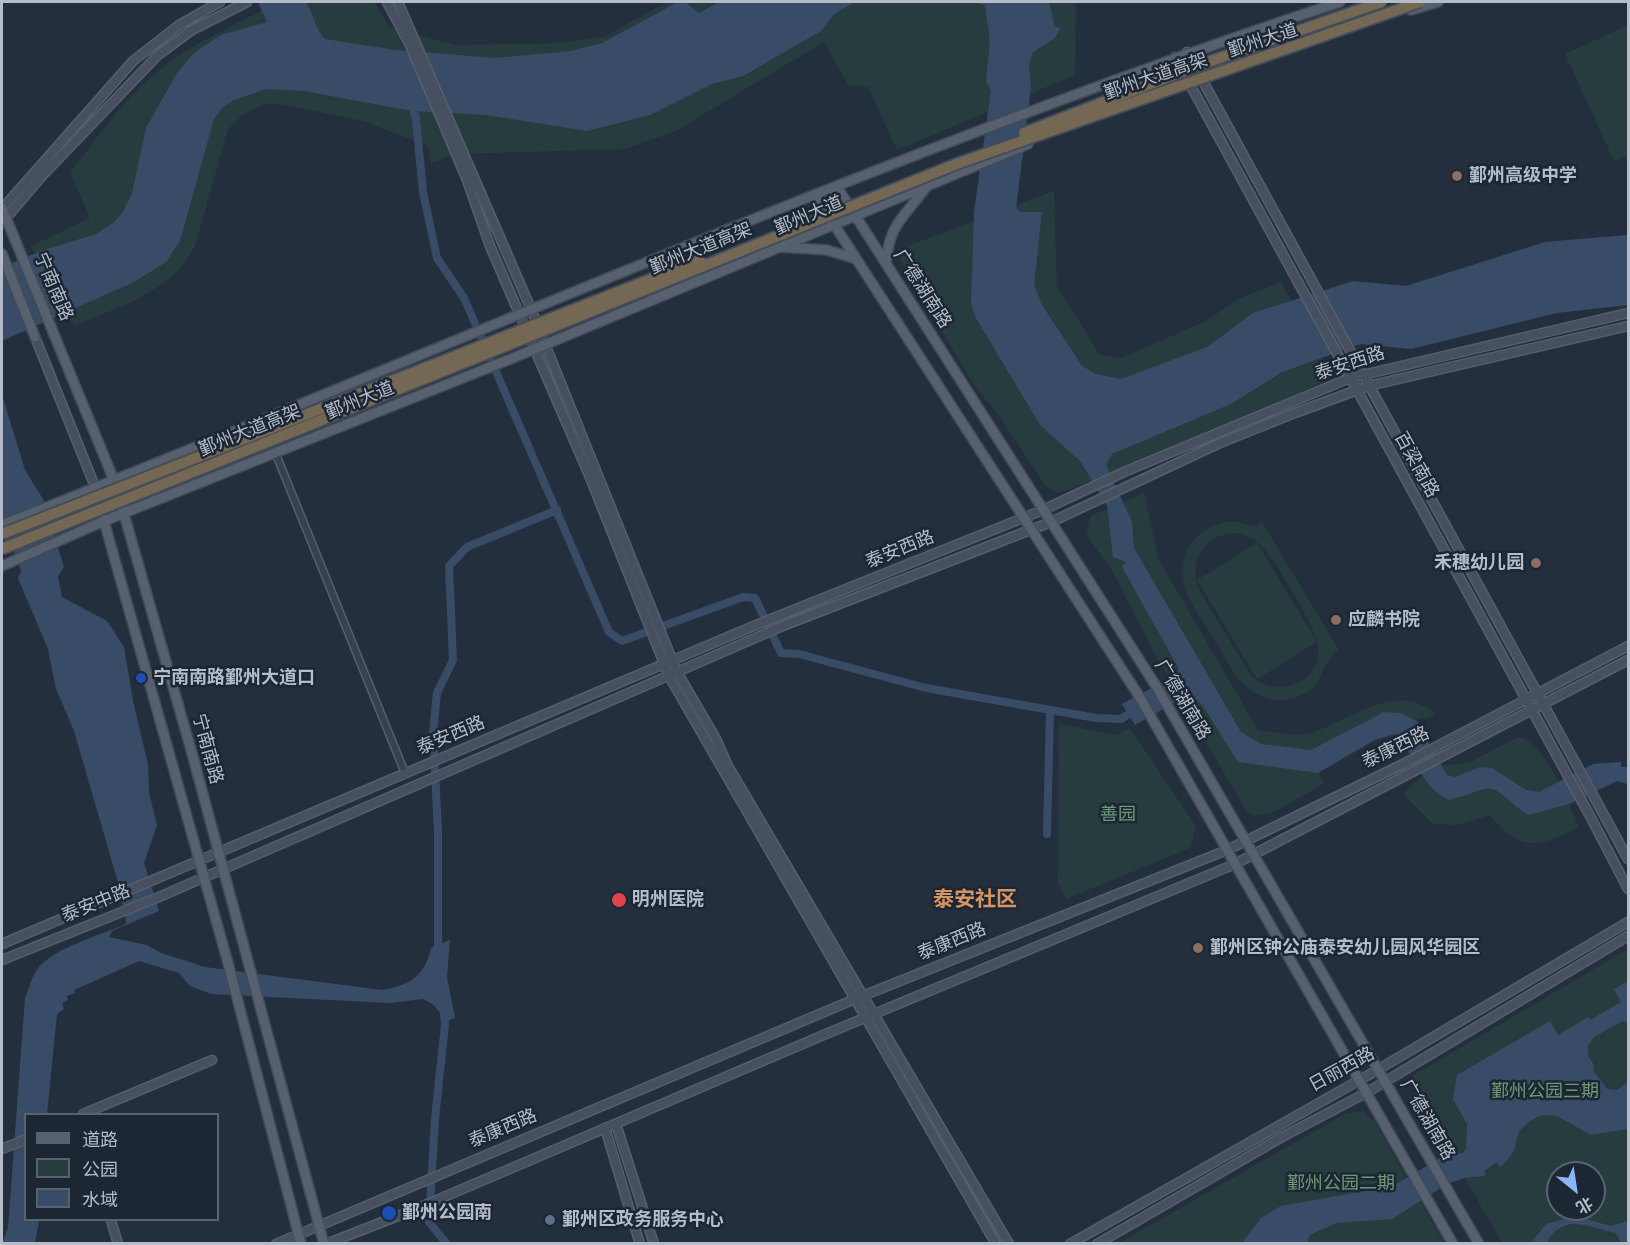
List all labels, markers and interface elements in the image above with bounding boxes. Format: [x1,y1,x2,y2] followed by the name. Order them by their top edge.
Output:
[1225,20,1301,62] street label: 鄞州大道
[1101,49,1211,105] street label: 鄞州大道高架
[1469,165,1577,187] place label: 鄞州高级中学
[1450,169,1464,183] marker: 鄞州高级中学
[772,192,846,240] street label: 鄞州大道
[647,219,755,279] street label: 鄞州大道高架
[888,245,956,333] street label: 广德湖南路
[29,250,77,324] street label: 宁南南路
[1312,343,1388,385] street label: 泰安西路
[323,378,397,424] street label: 鄞州大道
[196,401,304,461] street label: 鄞州大道高架
[1389,428,1443,502] street label: 百梁南路
[863,527,937,573] street label: 泰安西路
[1434,552,1524,574] place label: 禾穗幼儿园
[1529,556,1543,570] marker: 禾穗幼儿园
[1348,609,1420,631] place label: 应麟书院
[1329,613,1343,627] marker: 应麟书院
[1150,656,1214,744] street label: 广德湖南路
[153,667,315,689] place label: 宁南南路鄞州大道口
[134,671,148,685] marker: 宁南南路鄞州大道口
[187,711,227,787] street label: 宁南南路
[414,712,488,760] street label: 泰安西路
[1359,723,1433,773] street label: 泰康西路
[1100,804,1136,826] park label: 善园
[59,881,133,927] street label: 泰安中路
[933,887,1017,913] district label: 泰安社区
[632,889,704,911] place label: 明州医院
[610,891,628,909] marker: 明州医院
[915,919,989,965] street label: 泰康西路
[1210,937,1480,959] place label: 鄞州区钟公庙泰安幼儿园风华园区
[1191,941,1205,955] marker: 鄞州区钟公庙泰安幼儿园风华园区
[1305,1043,1379,1097] street label: 日丽西路
[1395,1076,1459,1164] street label: 广德湖南路
[1491,1081,1599,1103] park label: 鄞州公园三期
[466,1105,540,1153] street label: 泰康西路
[24,1113,219,1221] legend
[82,1128,118,1151] text: 道路
[82,1158,118,1181] text: 公园
[1546,1161,1606,1221] north arrow
[1287,1173,1395,1195] park label: 鄞州公园二期
[82,1188,118,1211] text: 水域
[1572,1192,1596,1218] text: 北
[402,1202,492,1224] place label: 鄞州公园南
[380,1204,398,1222] marker: 鄞州公园南
[562,1209,724,1231] place label: 鄞州区政务服务中心
[543,1213,557,1227] marker: 鄞州区政务服务中心

